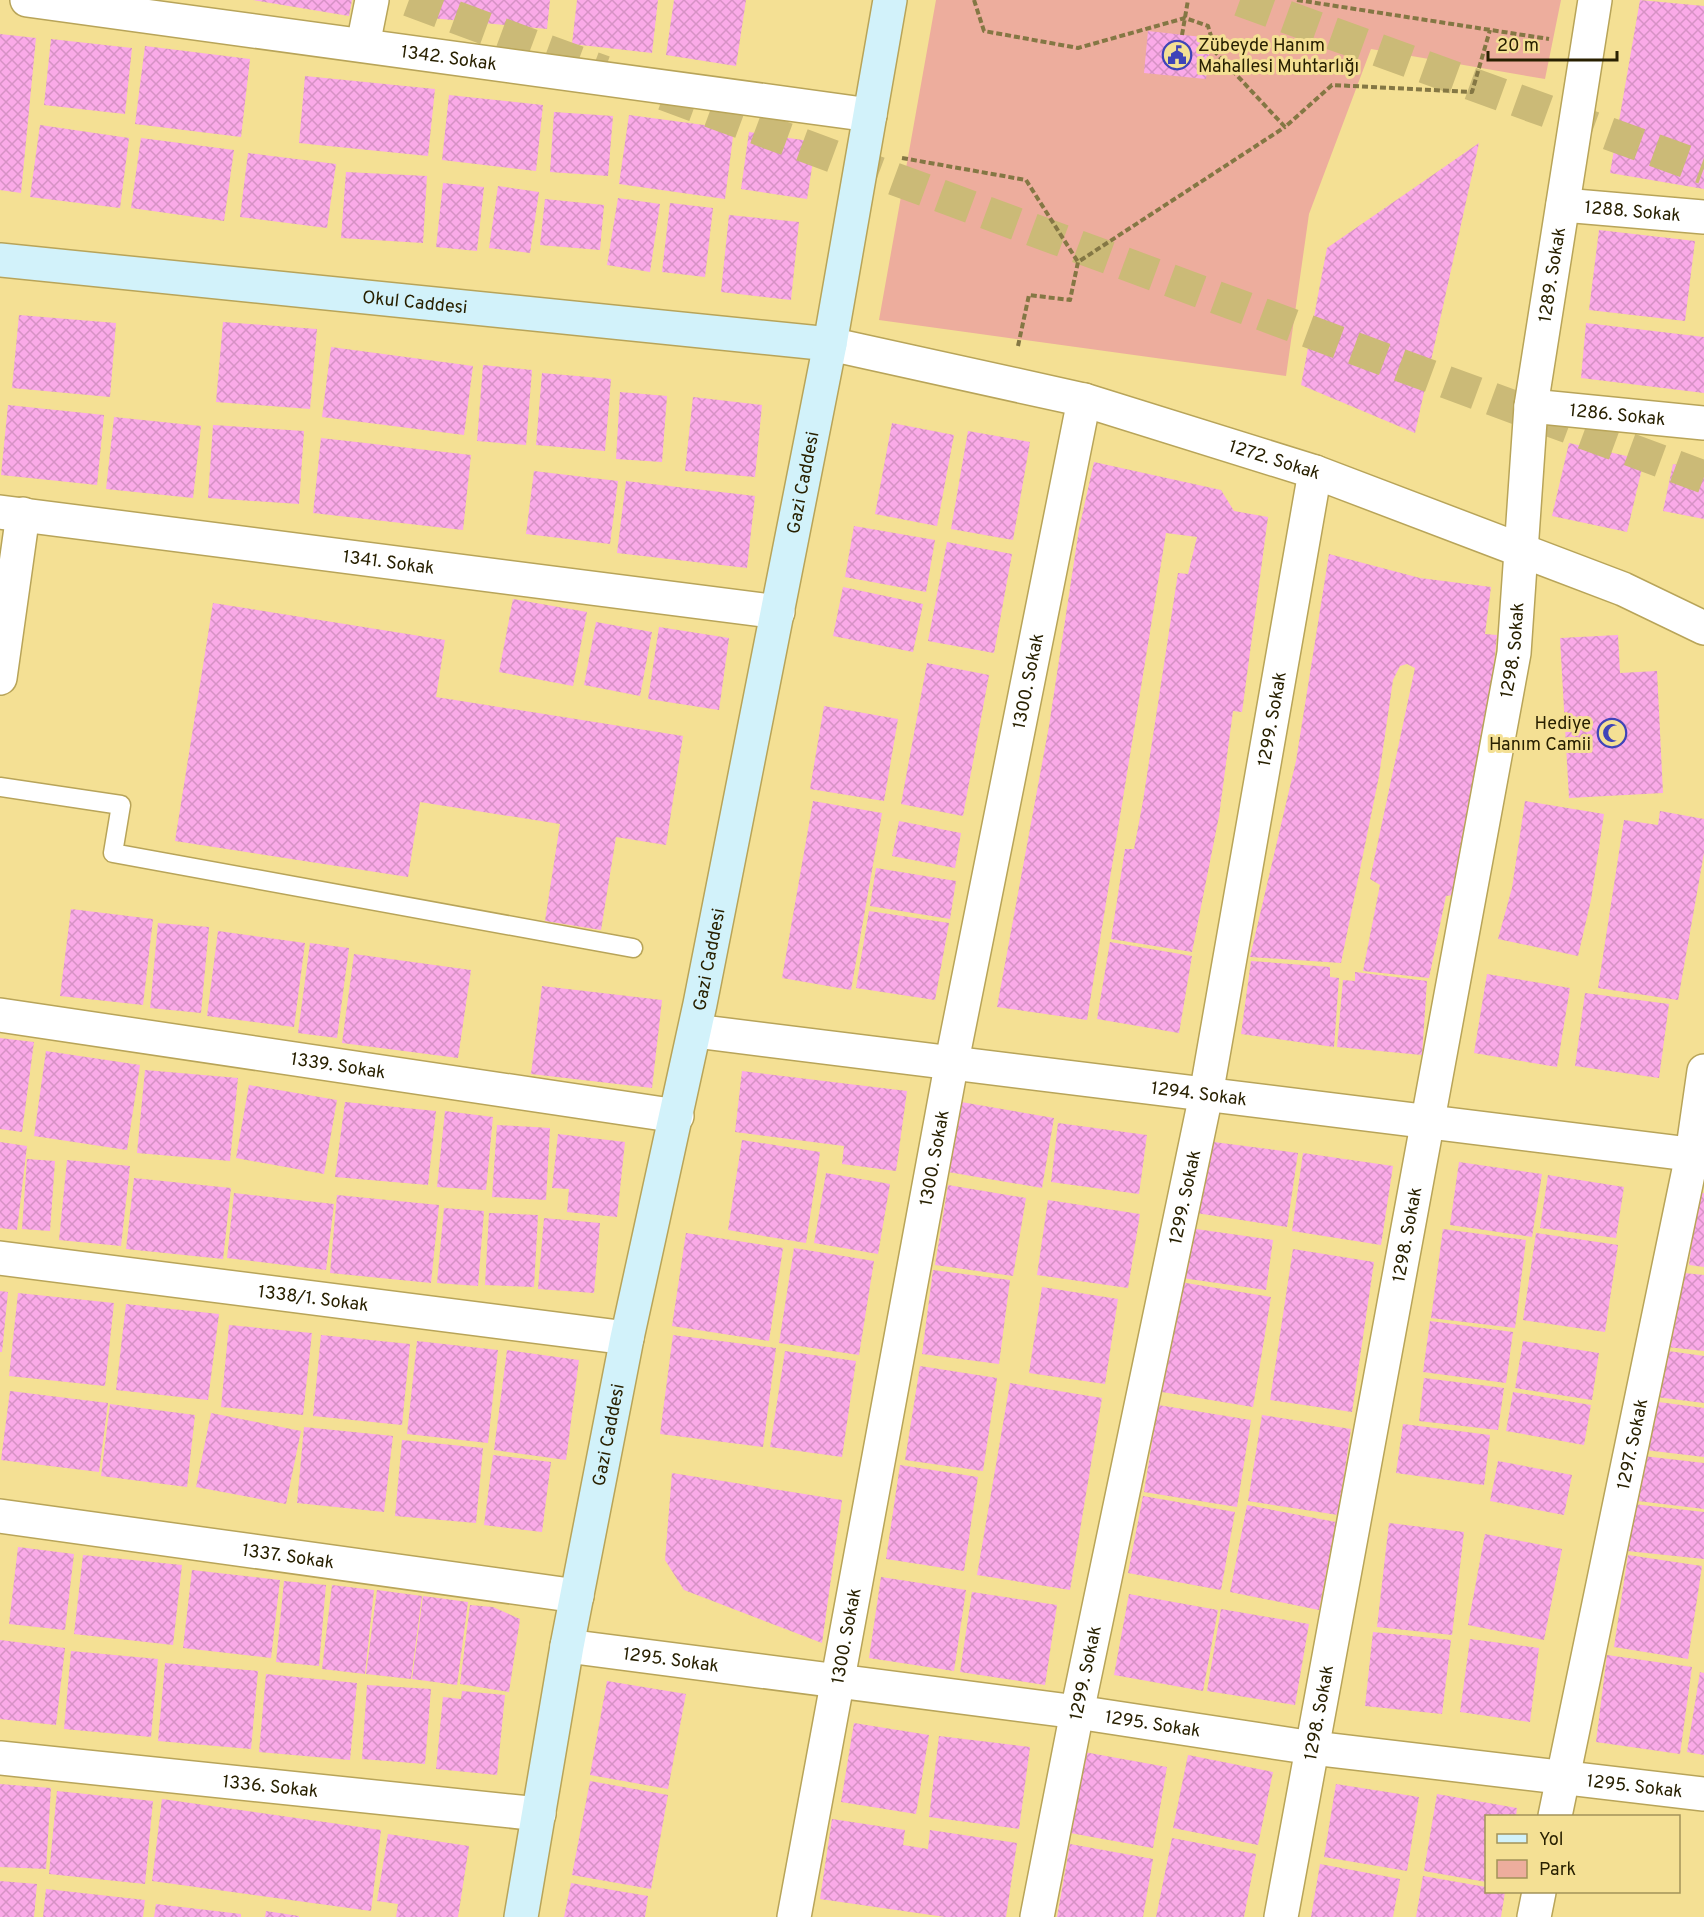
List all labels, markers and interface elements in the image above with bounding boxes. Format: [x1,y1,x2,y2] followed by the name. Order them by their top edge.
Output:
[1488,24,1617,62] scale bar
[1198,35,1359,79] place label: Zübeyde Hanım Mahallesi Muhtarlığı
[1497,35,1539,58] text: 20 m
[1161,39,1193,71] public building icon: Zübeyde Hanım Mahallesi Muhtarlığı
[399,41,498,77] street label: 1342. Sokak
[1584,197,1682,228] street label: 1288. Sokak
[1534,225,1572,324] street label: 1289. Sokak
[361,287,468,320] street label: Okul Caddesi
[1568,400,1667,432] street label: 1286. Sokak
[783,430,826,536] street label: Gazi Caddesi
[1226,436,1323,486] street label: 1272. Sokak
[341,546,436,581] street label: 1341. Sokak
[1496,602,1530,700] street label: 1298. Sokak
[1009,631,1050,731] street label: 1300. Sokak
[1254,670,1293,769] street label: 1299. Sokak
[1489,713,1591,757] place label: Hediye Hanım Camii
[1596,717,1628,749] mosque icon: Hediye Hanım Camii
[689,906,732,1013] street label: Gazi Caddesi
[289,1049,387,1085] street label: 1339. Sokak
[1150,1078,1248,1112] street label: 1294. Sokak
[915,1108,956,1208] street label: 1300. Sokak
[1165,1148,1207,1247] street label: 1299. Sokak
[1388,1185,1428,1284] street label: 1298. Sokak
[257,1281,370,1318] street label: 1338/1. Sokak
[588,1382,631,1488] street label: Gazi Caddesi
[1613,1397,1654,1492] street label: 1297. Sokak
[241,1540,336,1575] street label: 1337. Sokak
[827,1586,868,1686] street label: 1300. Sokak
[1066,1624,1108,1722] street label: 1299. Sokak
[622,1643,720,1679] street label: 1295. Sokak
[1300,1663,1340,1762] street label: 1298. Sokak
[1103,1706,1202,1744] street label: 1295. Sokak
[1585,1770,1684,1804] street label: 1295. Sokak
[221,1771,319,1804] street label: 1336. Sokak
[1485,1815,1680,1893] legend
[1539,1829,1564,1852] text: Yol
[1539,1859,1576,1882] text: Park

